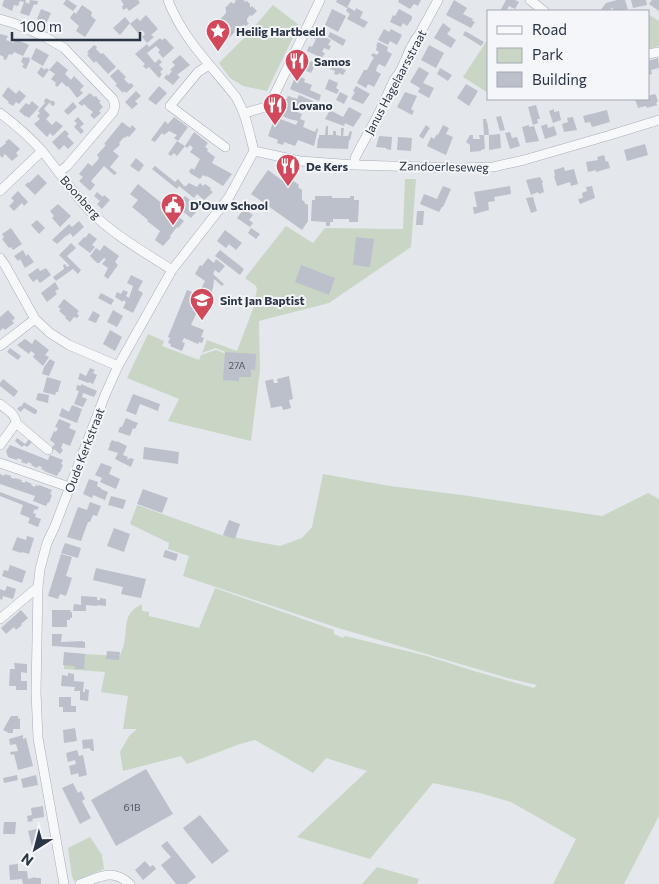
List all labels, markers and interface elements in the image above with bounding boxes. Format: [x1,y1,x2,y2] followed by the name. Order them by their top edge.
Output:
[12,10,140,42] scale bar
[487,10,649,100] legend
[20,17,62,35] text: 100 m
[205,18,231,52] place icon: Heilig Hartbeeld
[532,20,567,38] text: Road
[236,24,326,38] place label: Heilig Hartbeeld
[361,27,430,138] street label: Janus Hagelaarsstraat
[532,45,563,63] text: Park
[284,48,310,82] restaurant icon: Samos
[314,54,351,68] place label: Samos
[532,70,587,88] text: Building
[262,92,288,126] restaurant icon: Lovano
[292,98,333,112] place label: Lovano
[275,153,301,187] restaurant icon: De Kers
[399,158,489,174] street label: Zandoerleseweg
[306,159,348,173] place label: De Kers
[58,172,104,222] street label: Boonberg
[160,192,186,226] public building icon: D'Ouw School
[190,198,268,212] place label: D'Ouw School
[189,287,215,321] school or university icon: Sint Jan Baptist
[220,293,305,308] place label: Sint Jan Baptist
[229,359,246,371] house number: 27A
[61,405,107,494] street label: Oude Kerkstraat
[124,801,141,813] house number: 61B
[10,824,60,874] north arrow
[18,850,36,870] text: N

